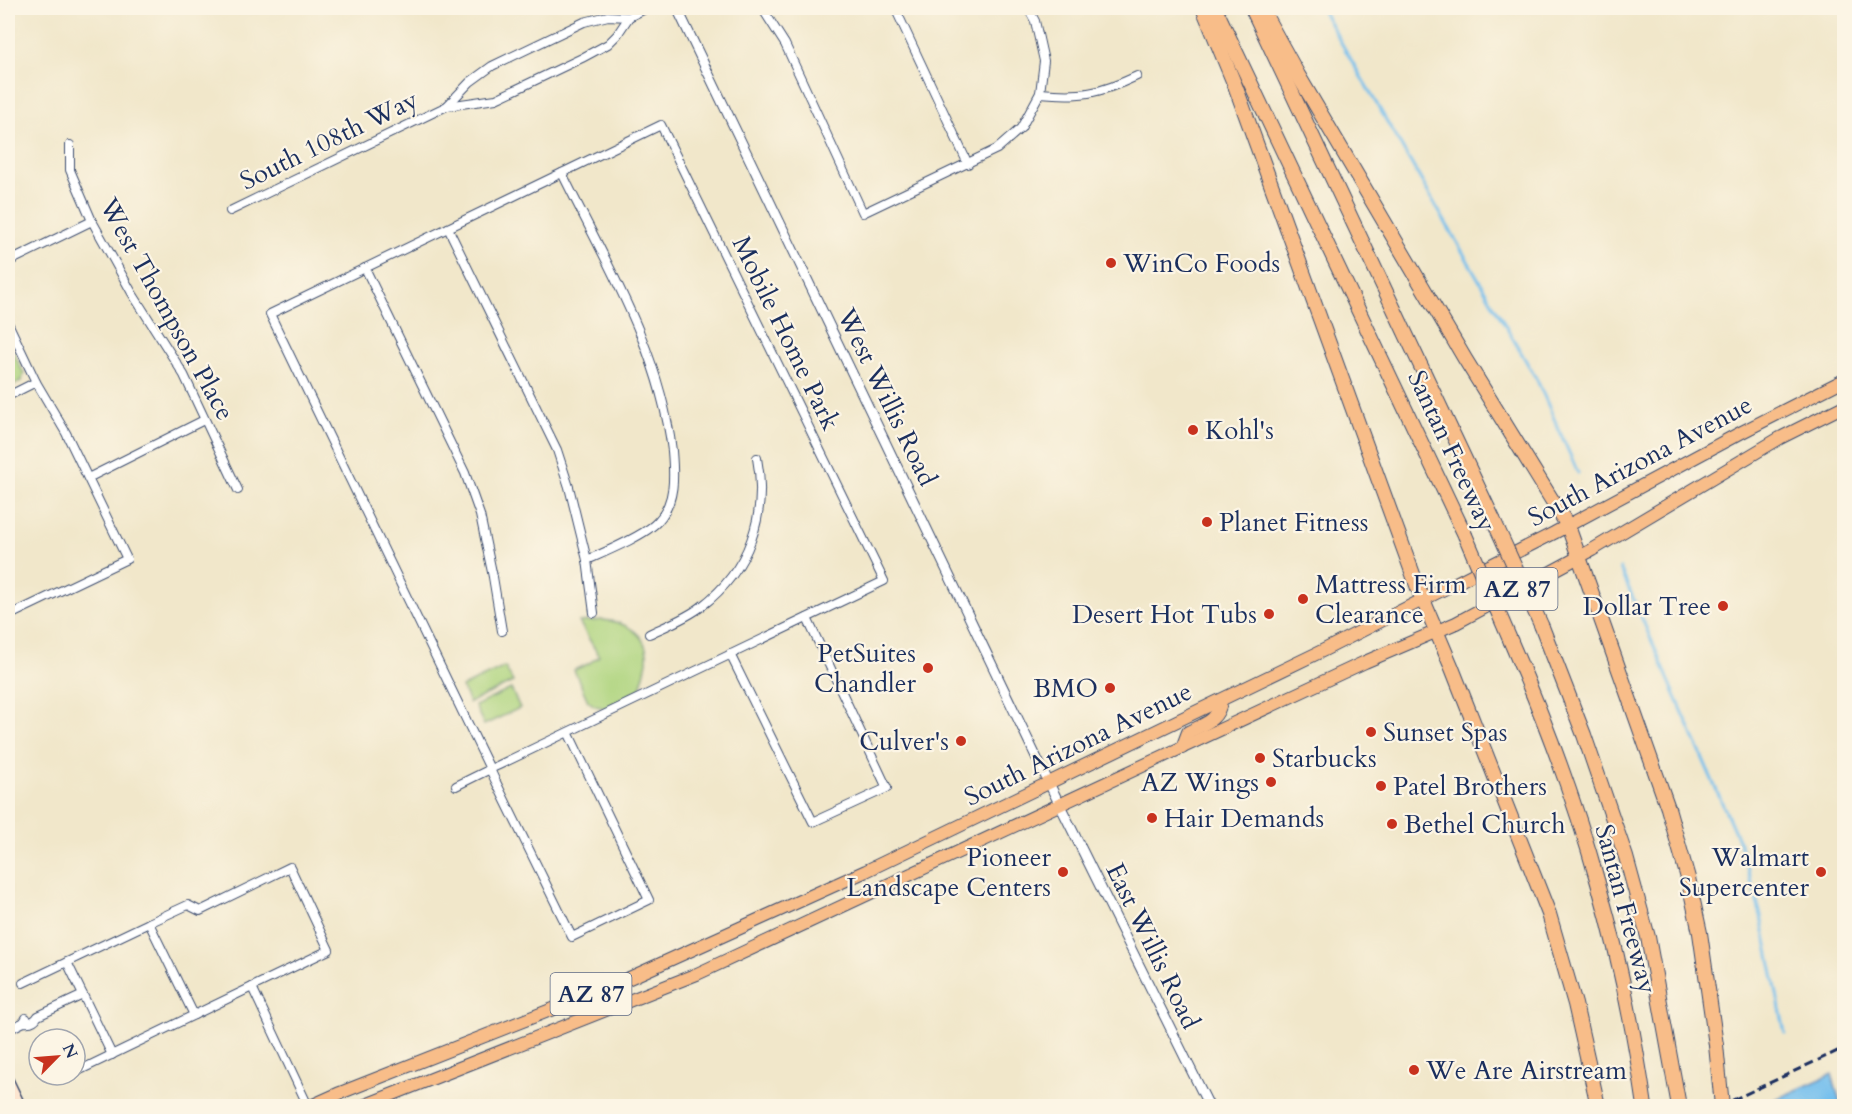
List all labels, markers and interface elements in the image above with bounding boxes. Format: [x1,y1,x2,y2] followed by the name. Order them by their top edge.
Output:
[234,82,424,198] street label: South 108th Way
[91,191,243,426] street label: West Thompson Place
[724,230,848,436] street label: Mobile Home Park
[1122,246,1280,281] place label: WinCo Foods
[1104,256,1118,270] marker: WinCo Foods
[828,301,945,492] street label: West Willis Road
[1399,365,1505,537] street label: Santan Freeway
[1522,387,1758,535] street label: South Arizona Avenue
[1205,413,1274,448] place label: Kohl's
[1186,423,1200,437] marker: Kohl's
[1219,505,1368,540] place label: Planet Fitness
[1200,515,1214,529] marker: Planet Fitness
[1315,567,1466,632] place label: Mattress Firm Clearance
[1476,568,1558,610] road number: AZ 87
[1583,589,1711,624] place label: Dollar Tree
[1296,592,1310,606] marker: Mattress Firm Clearance
[1072,597,1257,632] place label: Desert Hot Tubs
[1716,599,1730,613] marker: Dollar Tree
[1262,607,1276,621] marker: Desert Hot Tubs
[814,636,917,701] place label: PetSuites Chandler
[921,661,935,675] marker: PetSuites Chandler
[1033,671,1098,706] place label: BMO
[958,674,1198,814] street label: South Arizona Avenue
[1103,681,1117,695] marker: BMO
[1383,715,1508,750] place label: Sunset Spas
[859,724,949,759] place label: Culver's
[1364,725,1378,739] marker: Sunset Spas
[954,734,968,748] marker: Culver's
[1272,741,1377,776] place label: Starbucks
[1253,751,1267,765] marker: Starbucks
[1141,765,1259,800] place label: AZ Wings
[1393,769,1547,804] place label: Patel Brothers
[1264,775,1278,789] marker: AZ Wings
[1374,779,1388,793] marker: Patel Brothers
[1164,801,1324,836] place label: Hair Demands
[1404,807,1565,842] place label: Bethel Church
[1145,811,1159,825] marker: Hair Demands
[1385,817,1399,831] marker: Bethel Church
[1587,820,1665,998] street label: Santan Freeway
[846,840,1052,905] place label: Pioneer Landscape Centers
[1679,840,1810,905] place label: Walmart Supercenter
[1098,857,1208,1035] street label: East Willis Road
[1056,865,1070,879] marker: Pioneer Landscape Centers
[1814,865,1828,879] marker: Walmart Supercenter
[550,973,632,1015] road number: AZ 87
[27,1027,87,1087] north arrow
[57,1040,83,1062] text: N
[1425,1053,1627,1088] place label: We Are Airstream
[1407,1063,1421,1077] marker: We Are Airstream

